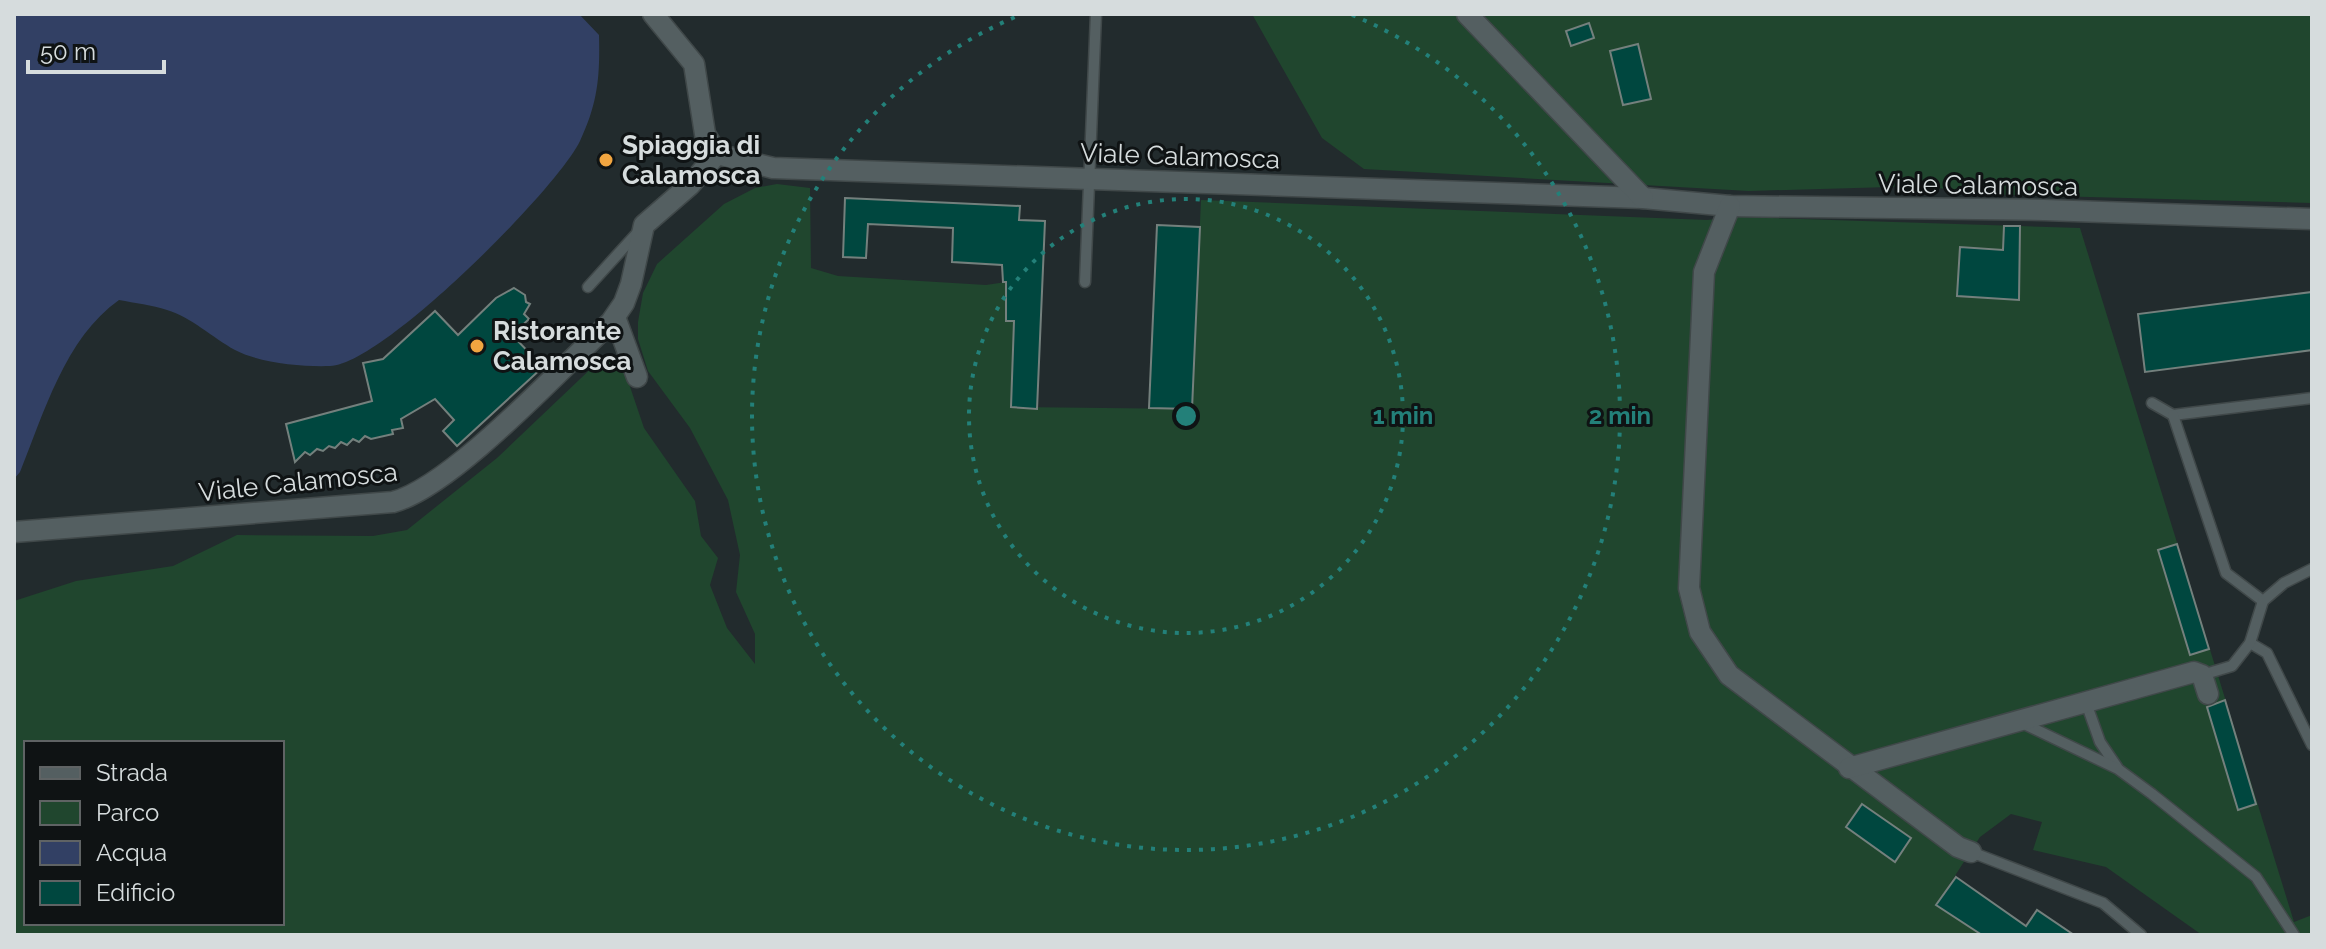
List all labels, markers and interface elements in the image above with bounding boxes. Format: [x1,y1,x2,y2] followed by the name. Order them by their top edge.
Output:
[28,24,164,74] scale bar
[40,37,96,66] text: 50 m
[622,130,760,190] place label: Spiaggia di Calamosca
[1079,138,1281,174] street label: Viale Calamosca
[597,151,615,169] marker: Spiaggia di Calamosca
[1878,168,2078,202] street label: Viale Calamosca
[493,316,631,376] place label: Ristorante Calamosca
[468,337,486,355] marker: Ristorante Calamosca
[1373,401,1433,430] text: 1 min
[1589,401,1651,430] text: 2 min
[1172,402,1200,430] centre of rings
[197,457,399,507] street label: Viale Calamosca
[24,741,284,925] legend
[96,758,168,787] text: Strada
[96,798,159,827] text: Parco
[96,838,167,867] text: Acqua
[96,878,175,907] text: Edificio

